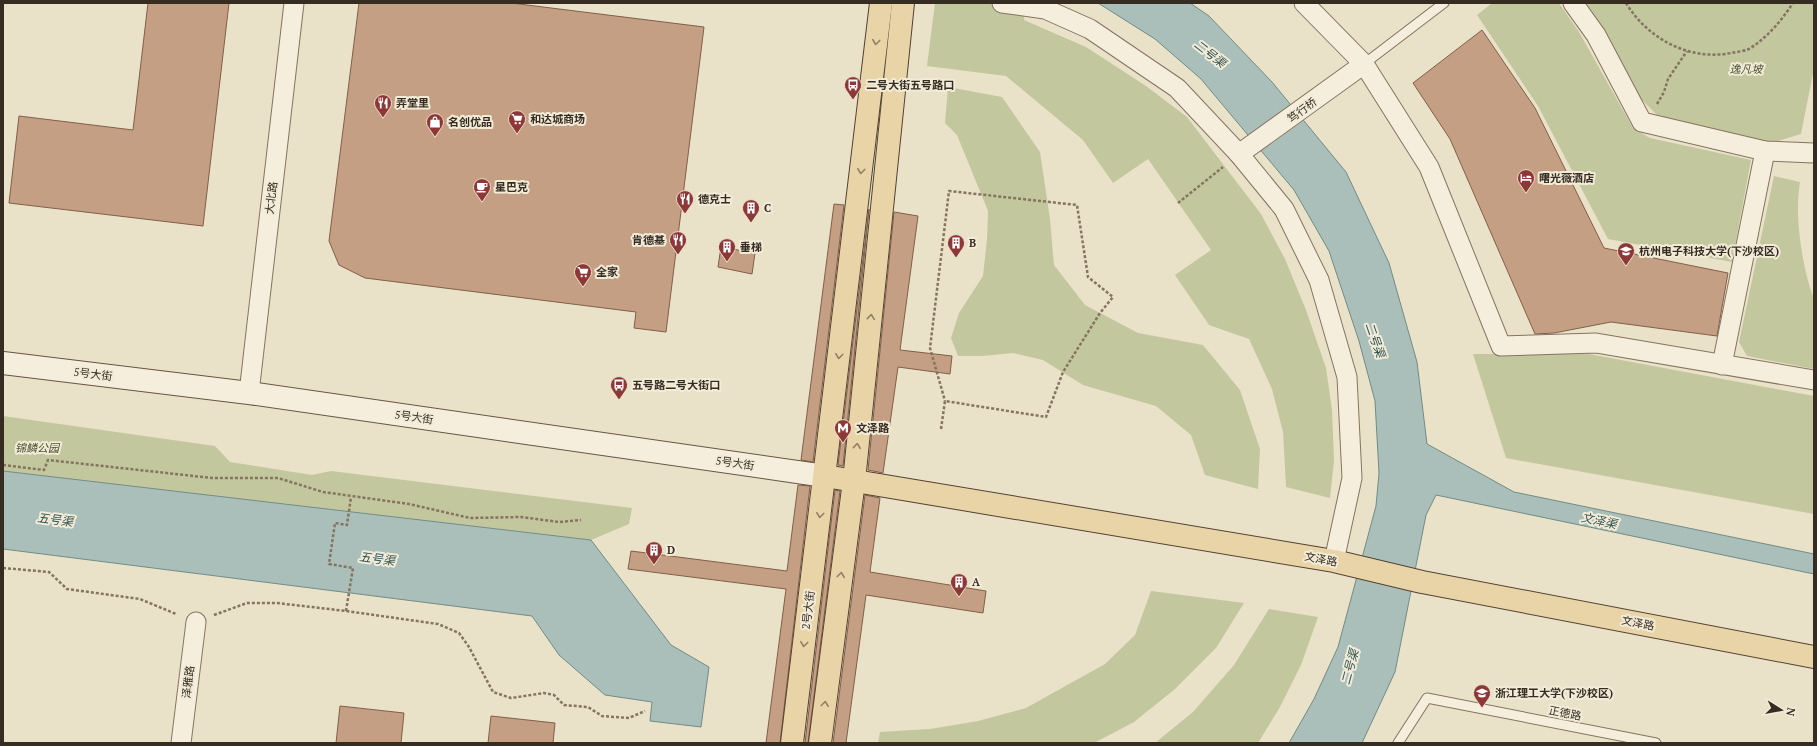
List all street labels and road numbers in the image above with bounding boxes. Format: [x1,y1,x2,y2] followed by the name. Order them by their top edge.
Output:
[1285,95,1319,125] street label: 笃行桥
[262,181,280,215] street label: 大北路
[73,365,113,383] street label: 5号大街
[394,407,434,427] street label: 5号大街
[715,453,755,473] street label: 5号大街
[1303,549,1339,569] street label: 文泽路
[799,590,817,630] street label: 2号大街
[1620,613,1656,633] street label: 文泽路
[179,665,197,699] street label: 泽雅路
[1547,703,1583,723] street label: 正德路

